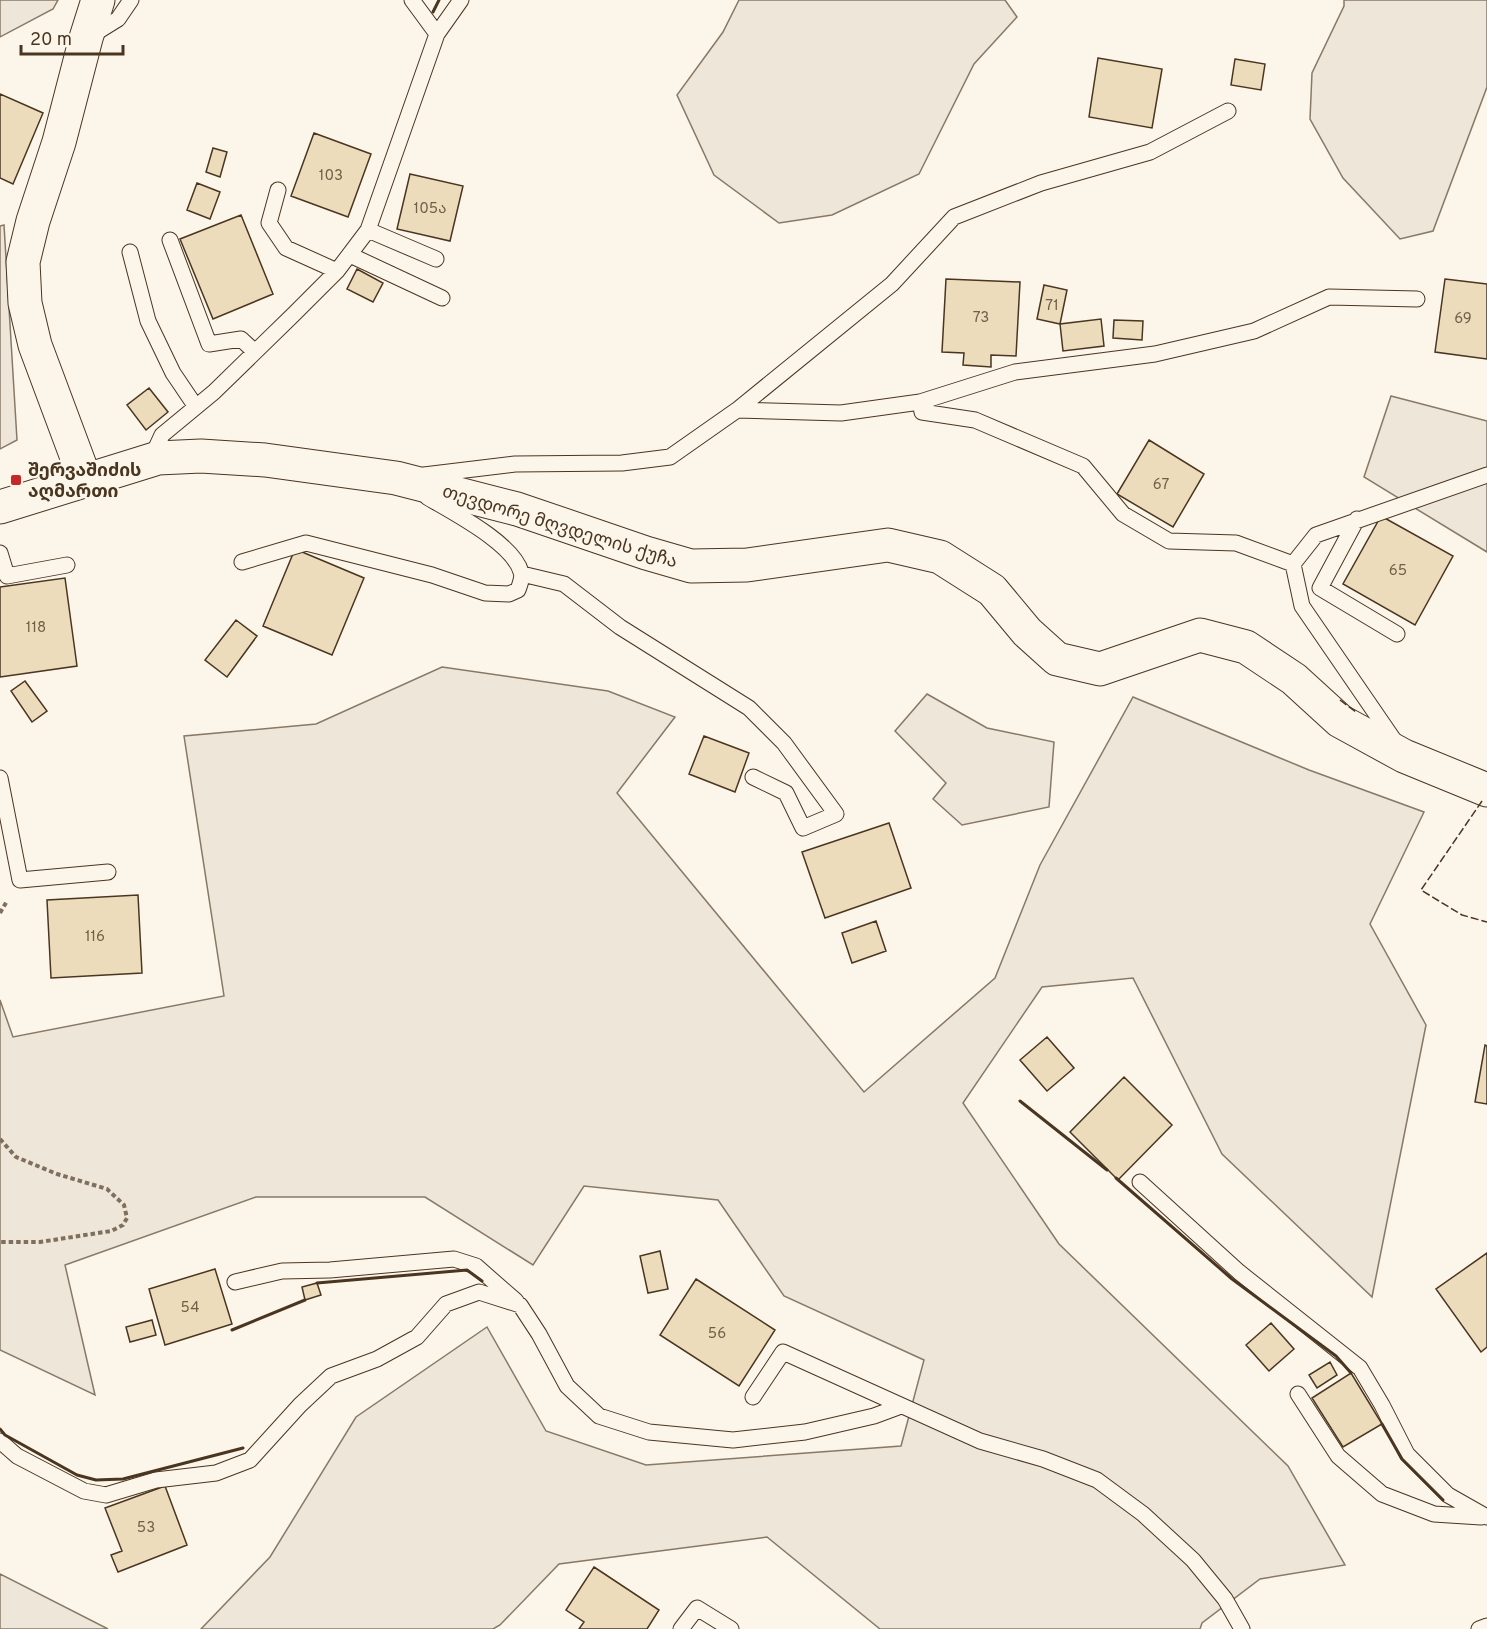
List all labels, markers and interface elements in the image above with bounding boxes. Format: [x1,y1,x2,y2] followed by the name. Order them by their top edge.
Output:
[21,18,123,56] scale bar
[30,29,72,52] text: 20 m
[319,167,343,186] house number: 103
[414,200,446,219] house number: 105ა
[1045,297,1059,316] house number: 71
[973,309,989,328] house number: 73
[1454,310,1472,329] house number: 69
[28,460,141,504] place label: შერვაშიძის აღმართი
[9,473,23,487] marker: შერვაშიძის აღმართი
[1153,476,1169,495] house number: 67
[439,481,680,574] street label: თევდორე მღვდელის ქუჩა
[1389,562,1407,581] house number: 65
[26,619,46,638] house number: 118
[85,928,105,947] house number: 116
[181,1299,199,1318] house number: 54
[708,1325,726,1344] house number: 56
[137,1519,155,1538] house number: 53

